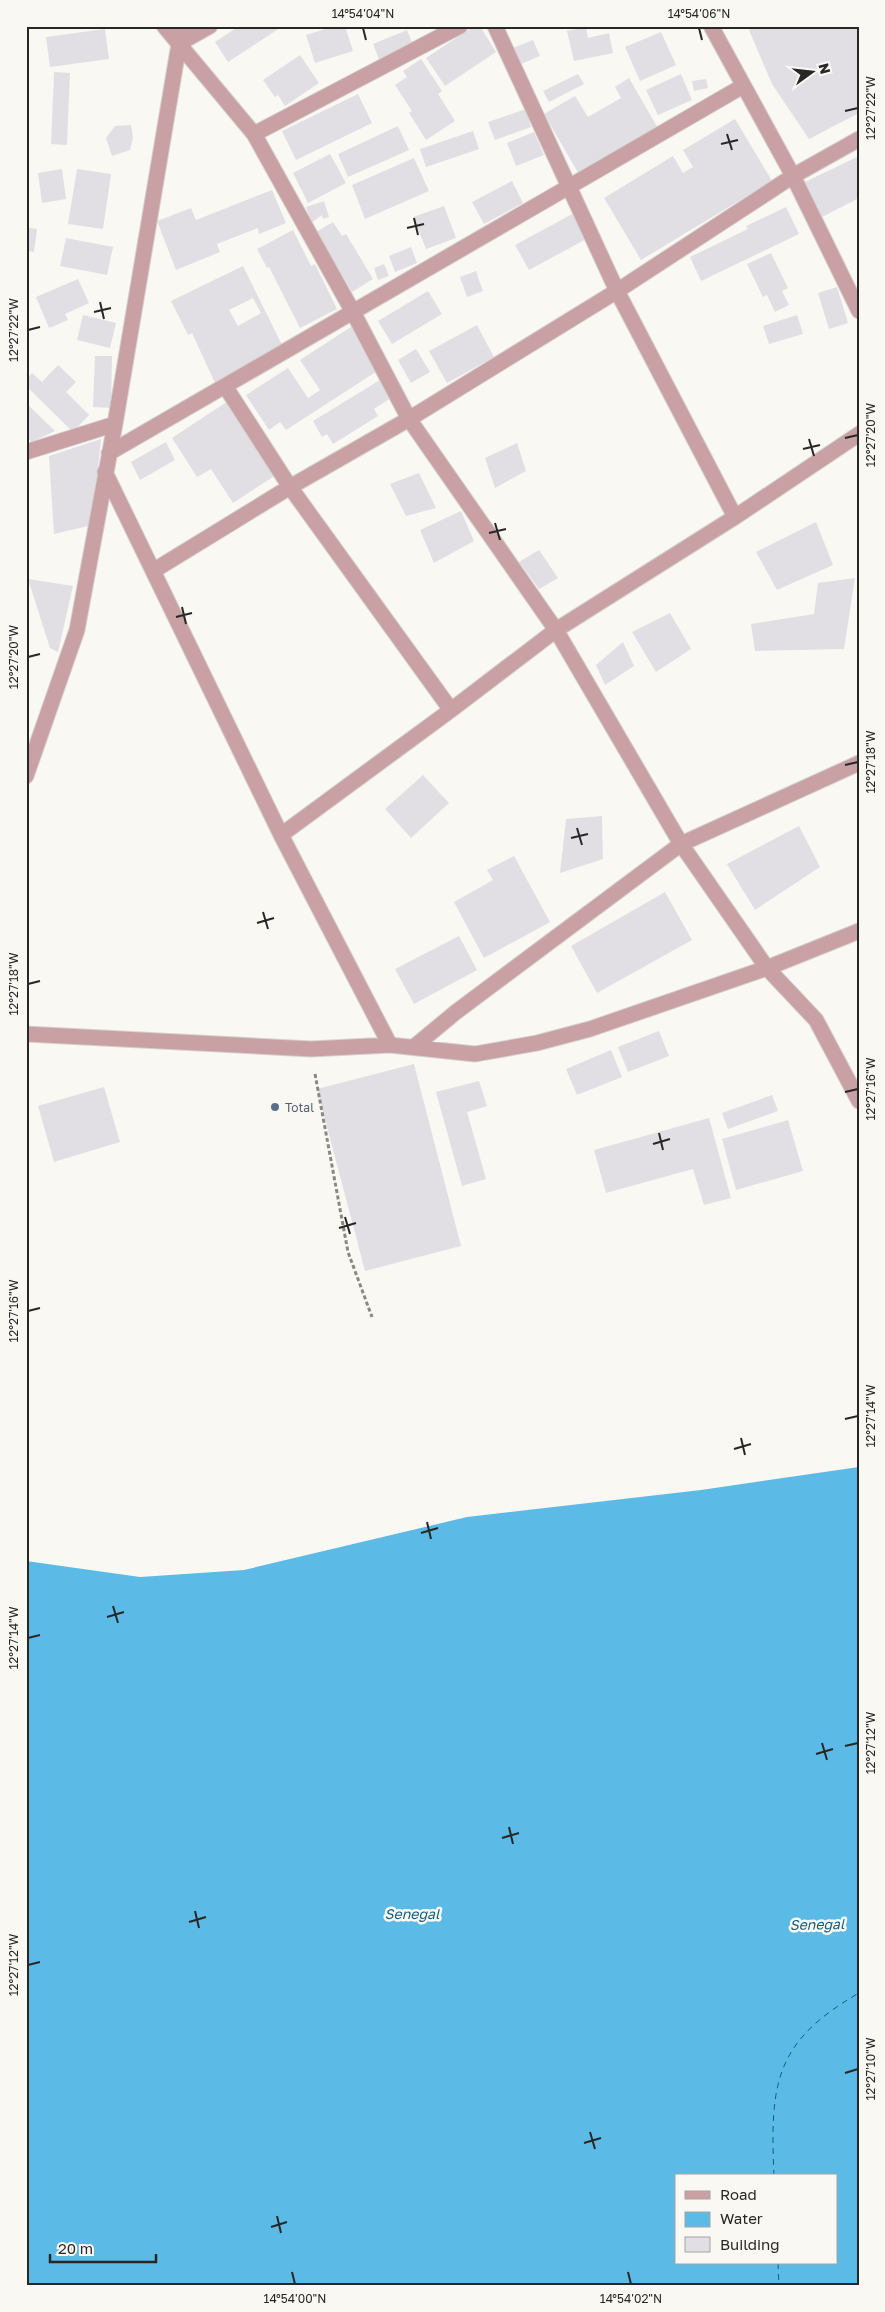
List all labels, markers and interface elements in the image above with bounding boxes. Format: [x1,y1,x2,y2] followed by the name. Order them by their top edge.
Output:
[332,6,394,21] text: 14°54'04"N
[668,6,730,21] text: 14°54'06"N
[788,48,838,98] north arrow
[815,61,835,76] text: N
[863,76,878,140] text: 12°27'22"W
[6,298,21,362] text: 12°27'22"W
[863,402,878,467] text: 12°27'20"W
[6,624,21,689] text: 12°27'20"W
[863,730,878,794] text: 12°27'18"W
[6,952,21,1016] text: 12°27'18"W
[863,1057,878,1120] text: 12°27'16"W
[285,1100,314,1115] place label: Total
[269,1101,281,1113] marker: Total
[6,1279,21,1342] text: 12°27'16"W
[863,1384,878,1448] text: 12°27'14"W
[6,1606,21,1670] text: 12°27'14"W
[863,1711,878,1774] text: 12°27'12"W
[385,1905,440,1922] water label: Senegal
[789,1915,845,1933] water label: Senegal
[6,1933,21,1996] text: 12°27'12"W
[863,2037,878,2101] text: 12°27'10"W
[675,2174,838,2264] legend
[720,2185,757,2203] text: Road
[720,2209,763,2227] text: Water
[50,2232,156,2264] scale bar
[720,2235,780,2253] text: Building
[58,2239,93,2257] text: 20 m
[264,2291,326,2306] text: 14°54'00"N
[600,2291,662,2306] text: 14°54'02"N

